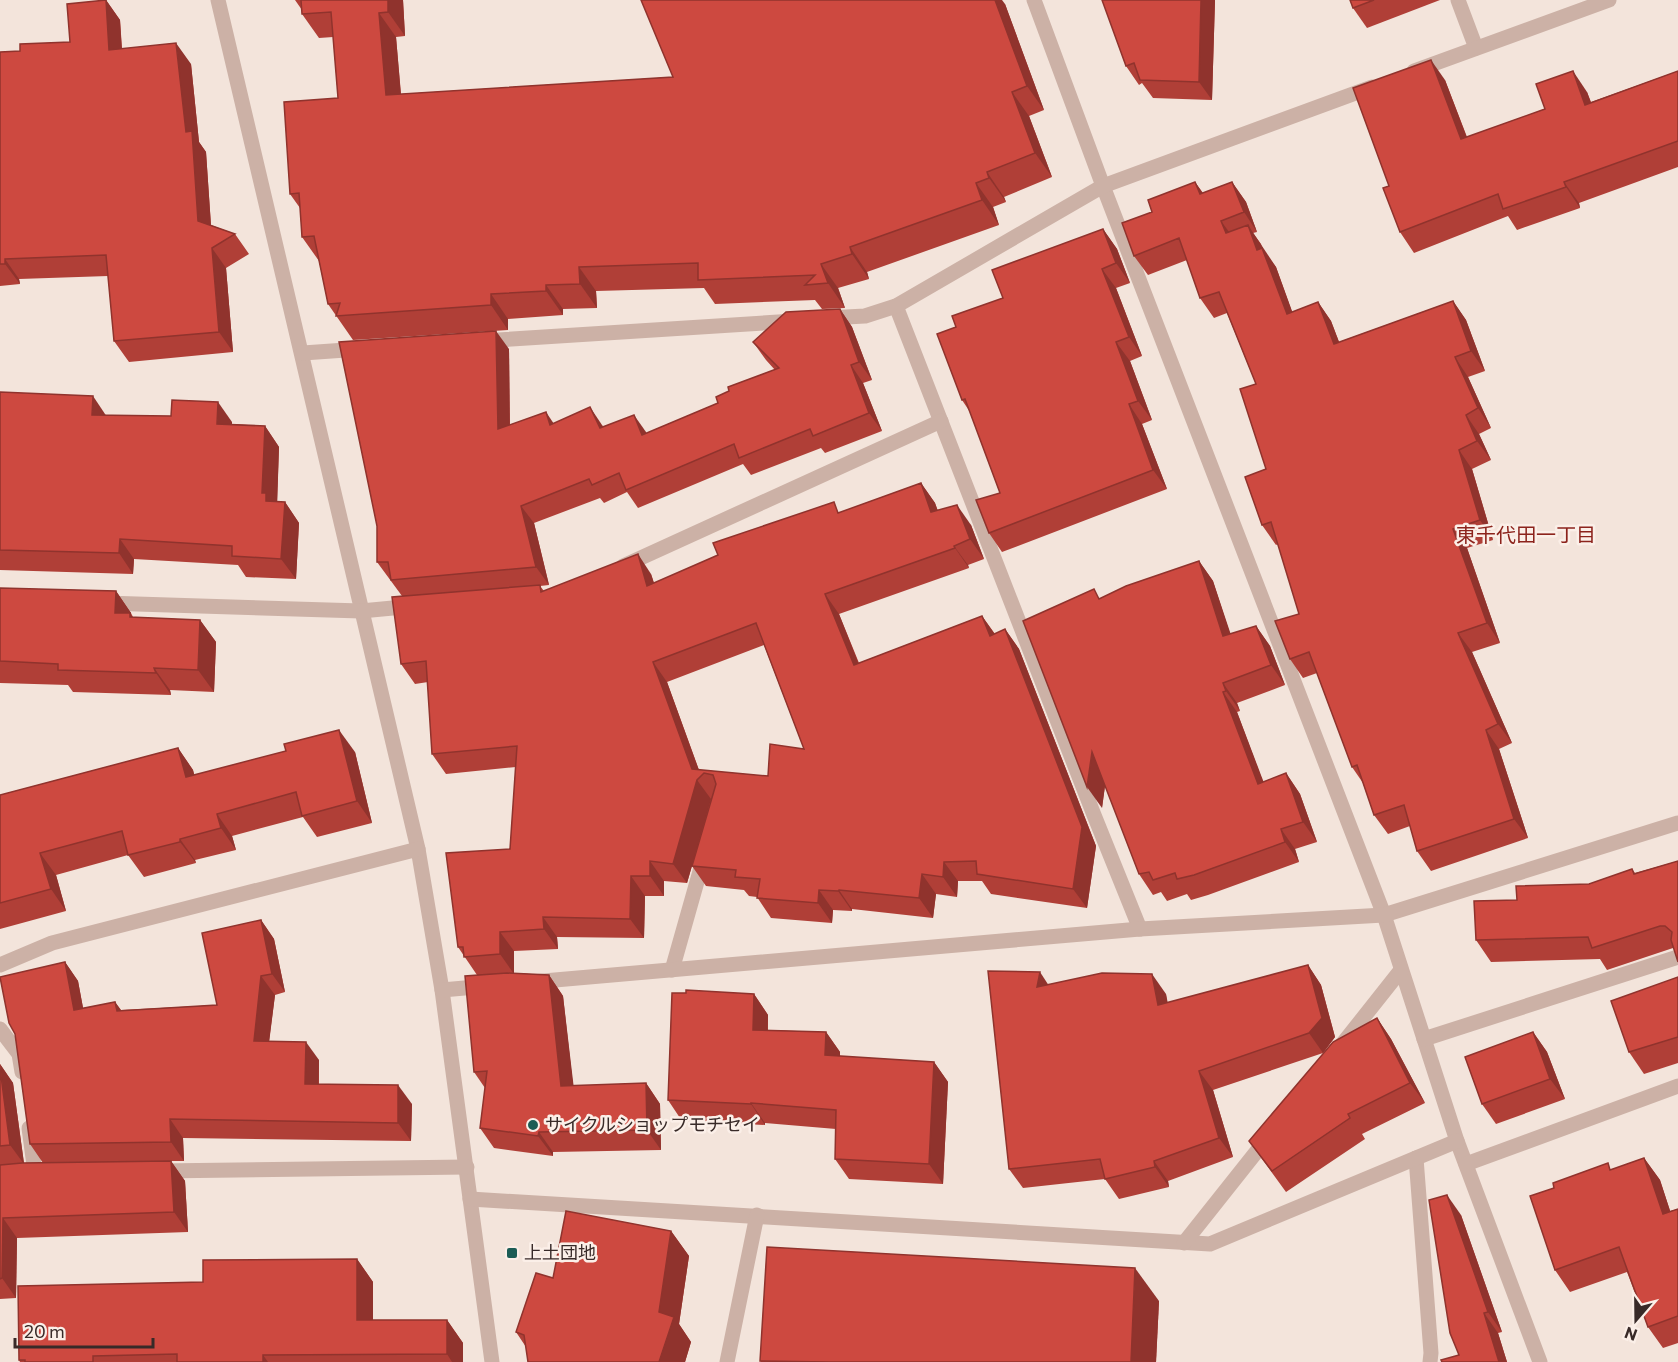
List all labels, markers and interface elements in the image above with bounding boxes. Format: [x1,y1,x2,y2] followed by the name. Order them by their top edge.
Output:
[1456,522,1596,546] district label: 東千代田一丁目
[545,1113,760,1135] place label: サイクルショップモチセイ
[526,1118,540,1132] marker: サイクルショップモチセイ
[524,1241,596,1263] place label: 上土団地
[505,1246,519,1260] marker: 上土団地
[1606,1290,1666,1350] north arrow
[15,1311,153,1349] scale bar
[24,1320,65,1342] text: 20 m
[1622,1324,1640,1346] text: N

